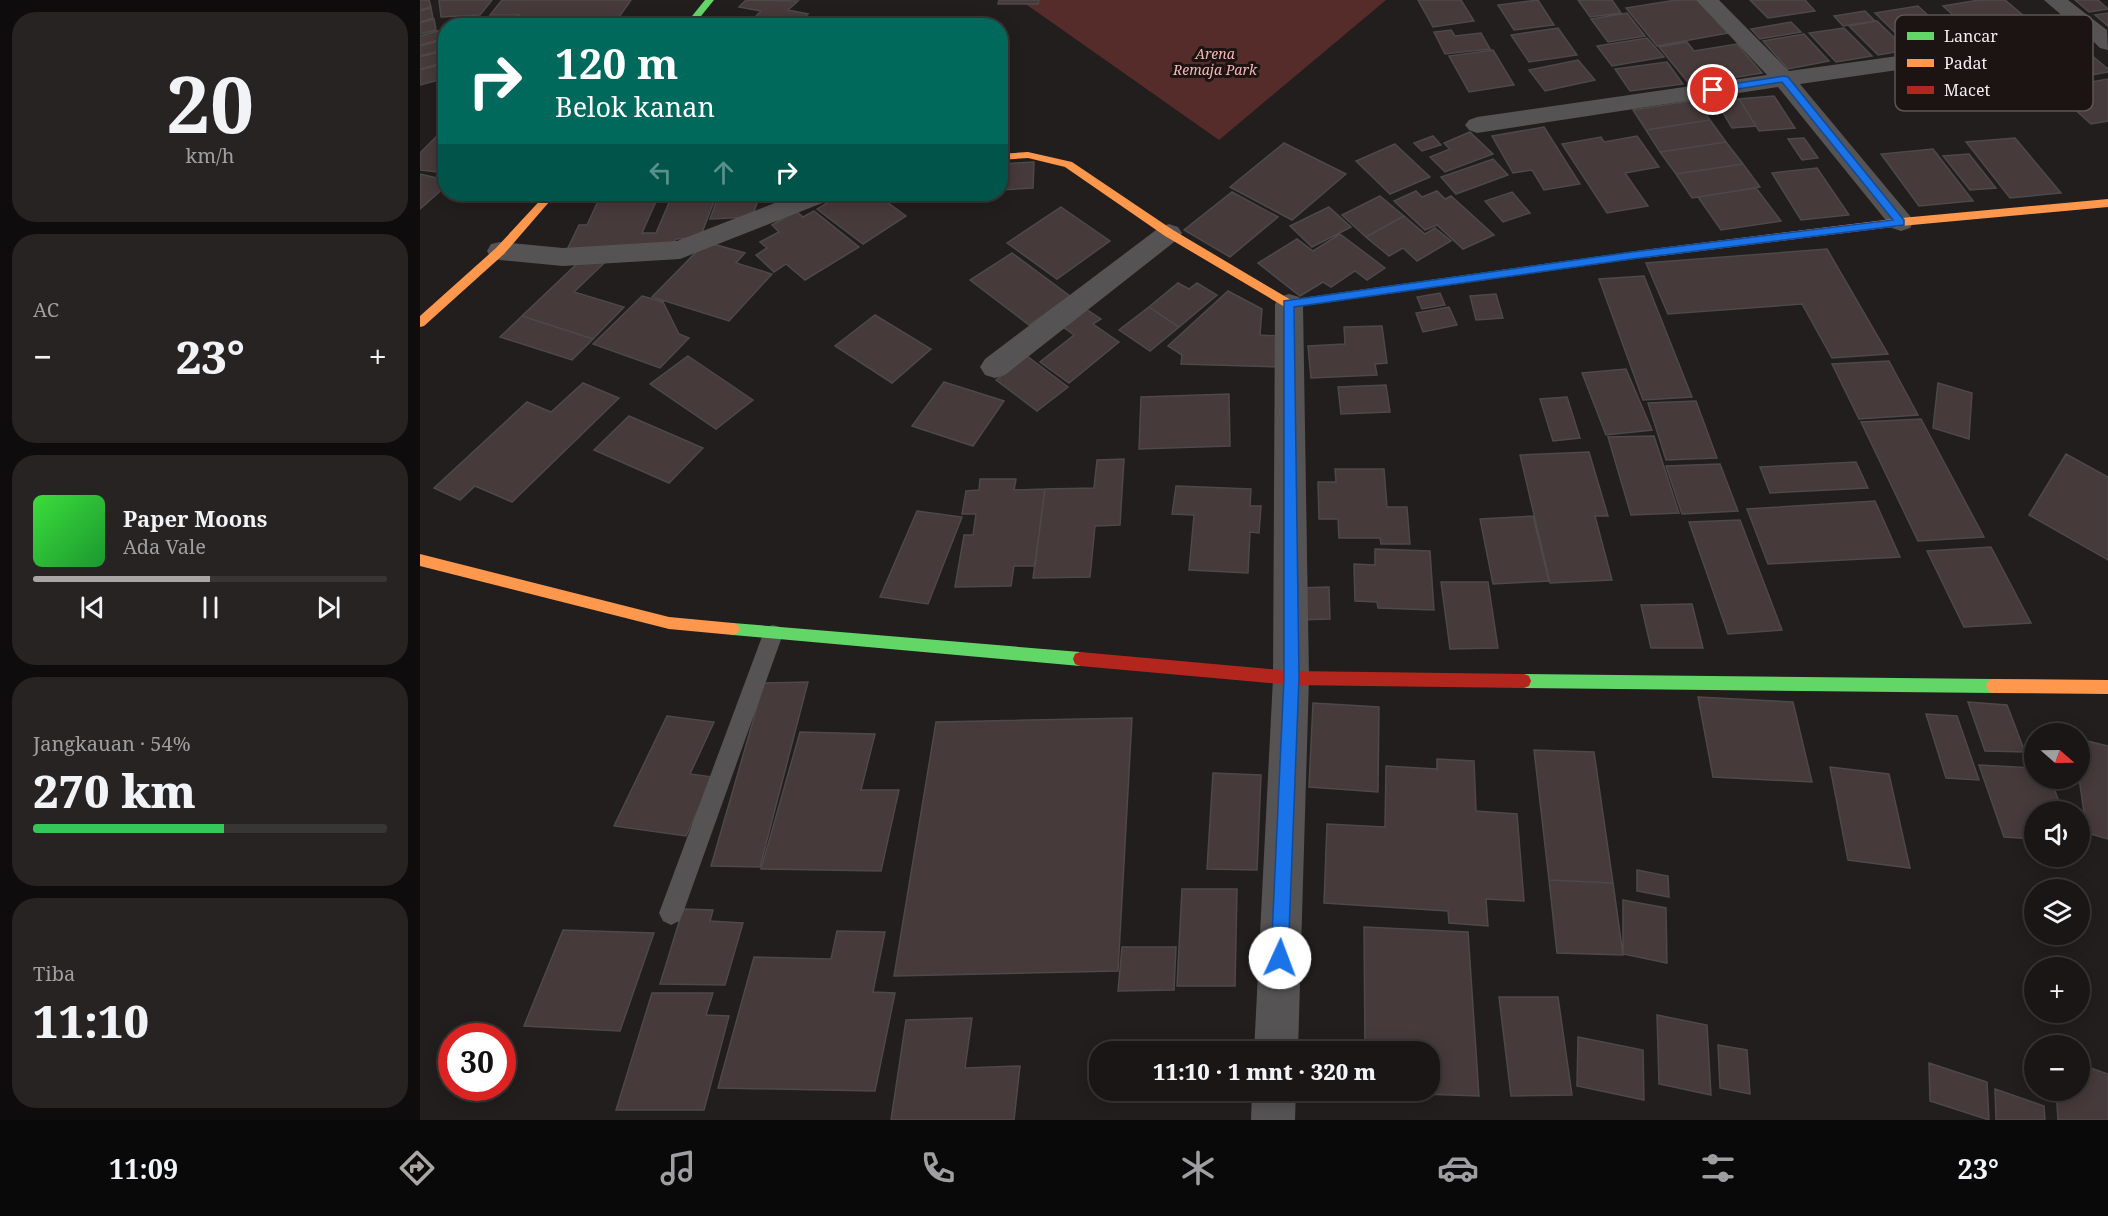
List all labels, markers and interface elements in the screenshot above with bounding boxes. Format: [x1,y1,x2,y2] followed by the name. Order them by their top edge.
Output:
[1895,15,2093,111] legend
[1944,25,1998,47] text: Lancar
[555,34,679,91] text: 120 m
[456,42,534,120] icon: right
[1172,44,1258,79] park label: Arena Remaja Park
[166,50,254,156] text: 20
[1944,52,1988,74] text: Padat
[1687,64,1738,115] pin
[1696,73,1729,106] icon: arrive
[1944,79,1990,101] text: Macet
[555,88,715,125] text: Belok kanan
[185,142,235,169] text: km/h
[644,156,677,189] icon: left
[707,156,740,189] icon: ahead
[770,156,803,189] icon: right
[33,296,59,323] text: AC
[176,326,245,387] text: 23°
[33,334,52,379] text: −
[369,334,387,379] text: +
[123,503,267,533] text: Paper Moons
[123,533,206,560] text: Ada Vale
[76,591,109,624] icon: previous
[194,591,227,624] icon: pause
[312,591,345,624] icon: next
[2024,723,2090,789] north arrow
[2024,723,2090,1101] map controls
[33,730,191,757] text: Jangkauan · 54%
[33,760,196,821] text: 270 km
[2024,801,2090,867] button: sound
[2024,879,2090,945] button: layers
[1248,926,1312,990] position arrow
[2024,957,2090,1023] button: +
[33,960,75,987] text: Tiba
[33,990,149,1051] text: 11:10
[438,1023,516,1101] speed limit sign: 30
[2024,1035,2090,1101] button: −
[1153,1056,1376,1086] text: 11:10 · 1 mnt · 320 m
[396,1147,438,1189] icon: directions
[657,1147,699,1189] icon: music
[917,1147,959,1189] icon: phone
[1177,1147,1219,1189] icon: climate
[1437,1147,1479,1189] icon: car
[1697,1147,1739,1189] icon: filters
[109,1150,178,1187] text: 11:09
[1958,1150,1999,1187] text: 23°

